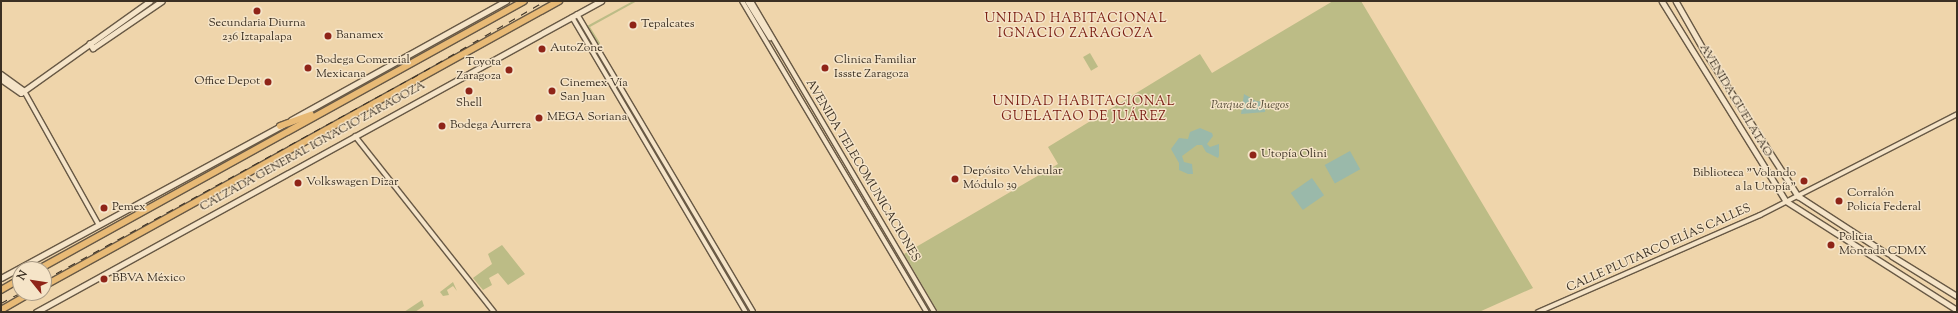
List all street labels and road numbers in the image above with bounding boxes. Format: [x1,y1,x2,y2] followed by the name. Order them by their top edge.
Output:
[1696,42,1774,160] street label: AVENIDA GUELATAO
[802,77,922,265] street label: AVENIDA TELECOMUNICACIONES
[198,79,428,215] street label: CALZADA GENERAL IGNACIO ZARAGOZA
[1565,202,1753,296] street label: CALLE PLUTARCO ELÍAS CALLES

